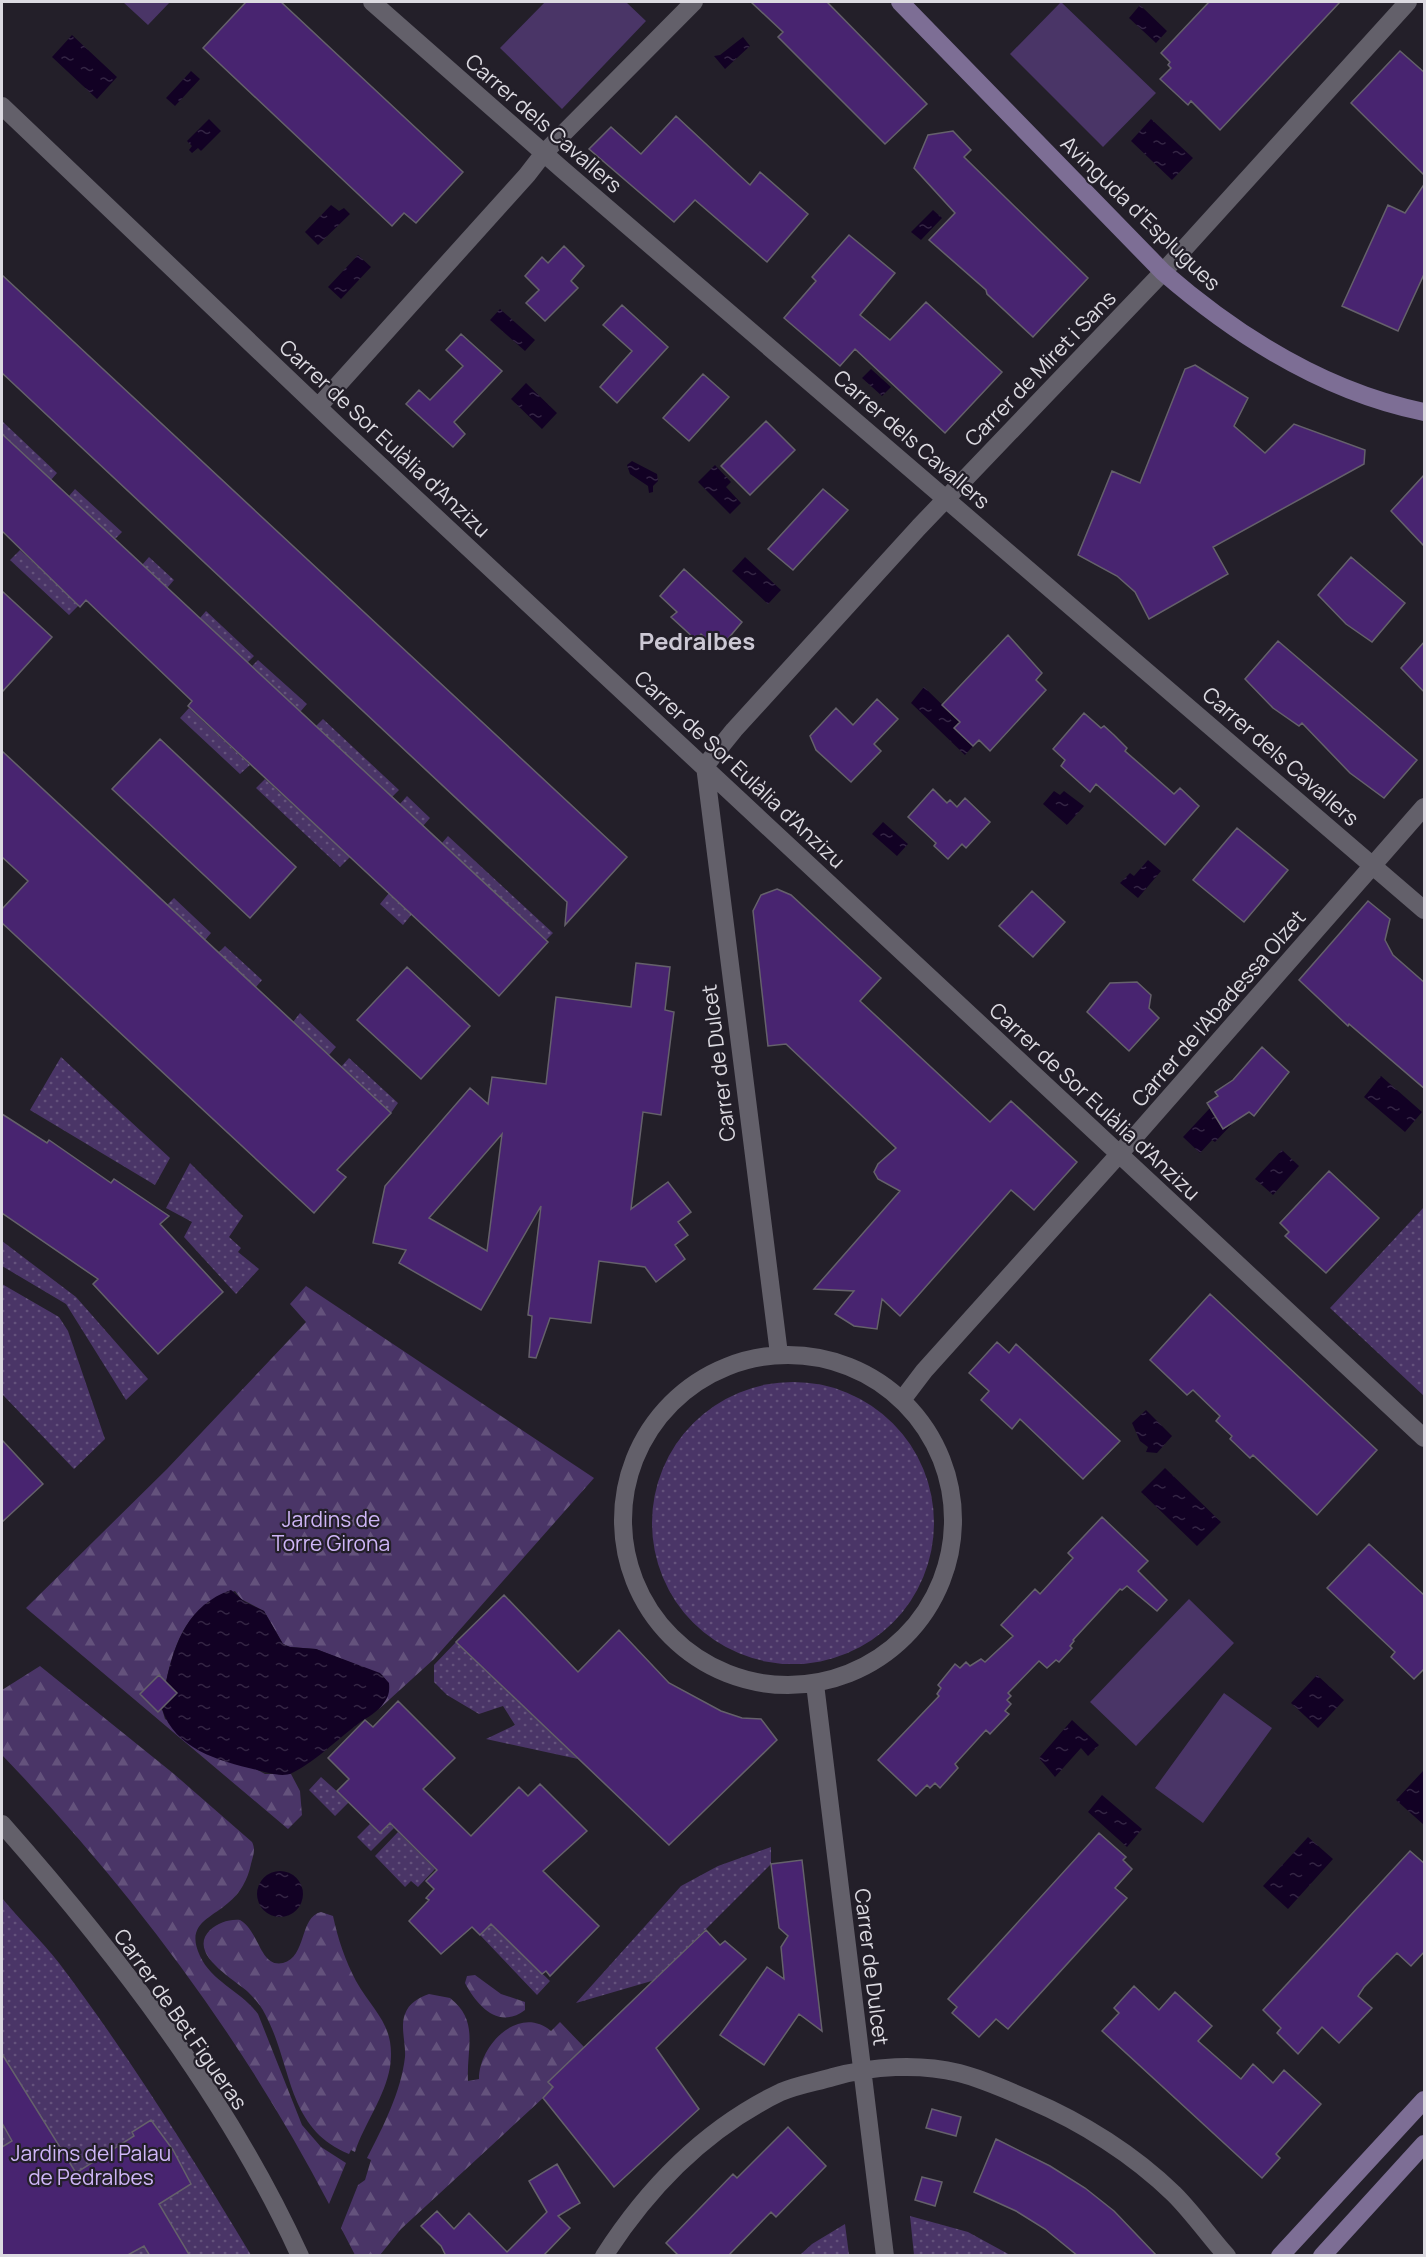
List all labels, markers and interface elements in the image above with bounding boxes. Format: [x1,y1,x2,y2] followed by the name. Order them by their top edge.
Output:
[460,47,628,199] street label: Carrer dels Cavallers
[1055,129,1227,297] street label: Avinguda d'Esplugues
[958,284,1122,452] street label: Carrer de Miret i Sans
[274,333,496,543] street label: Carrer de Sor Eulàlia d'Anzizu
[828,363,996,515] street label: Carrer dels Cavallers
[639,624,755,657] district label: Pedralbes
[629,664,851,874] street label: Carrer de Sor Eulàlia d'Anzizu
[1197,680,1365,832] street label: Carrer dels Cavallers
[1125,904,1311,1112] street label: Carrer de l'Abadessa Olzet
[694,983,742,1143] street label: Carrer de Dulcet
[984,996,1206,1206] street label: Carrer de Sor Eulàlia d'Anzizu
[272,1505,390,1557] park label: Jardins de Torre Girona
[848,1887,896,2047] street label: Carrer de Dulcet
[108,1923,254,2115] street label: Carrer de Bet Figueras
[11,2139,171,2191] park label: Jardins del Palau de Pedralbes

